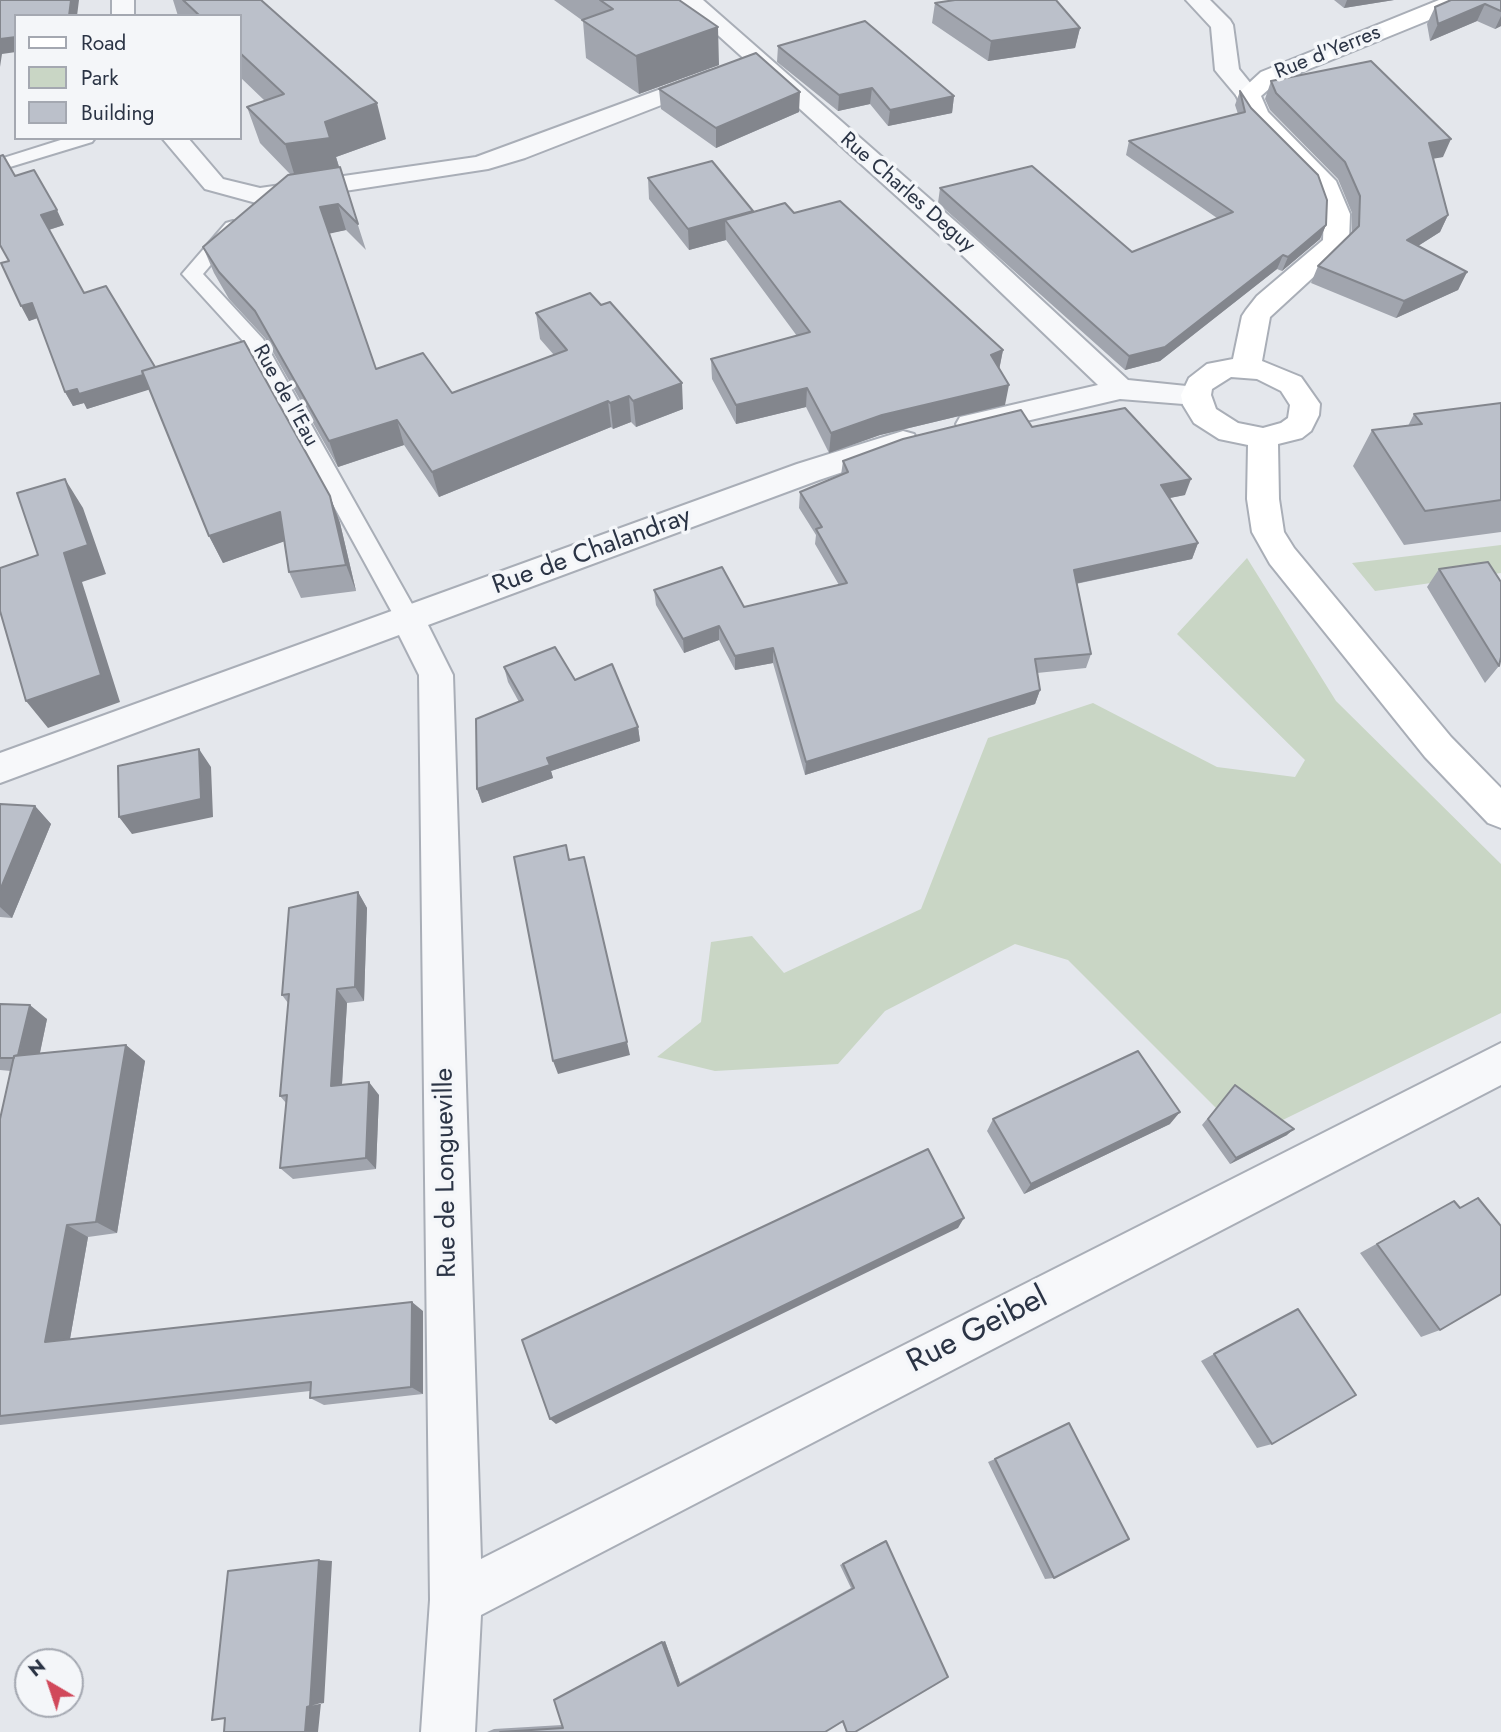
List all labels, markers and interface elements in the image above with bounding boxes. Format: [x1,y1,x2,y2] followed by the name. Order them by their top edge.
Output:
[14,14,242,140] legend
[1271,20,1385,86] street label: Rue d'Yerres
[81,28,126,58] text: Road
[81,63,118,93] text: Park
[81,98,154,128] text: Building
[834,128,980,258] street label: Rue Charles Deguy
[247,341,323,451] street label: Rue de l'Eau
[488,502,696,602] street label: Rue de Chalandray
[430,1068,464,1278] street label: Rue de Longueville
[901,1279,1055,1383] street label: Rue Geibel
[14,1648,84,1718] north arrow
[22,1653,51,1683] text: N

